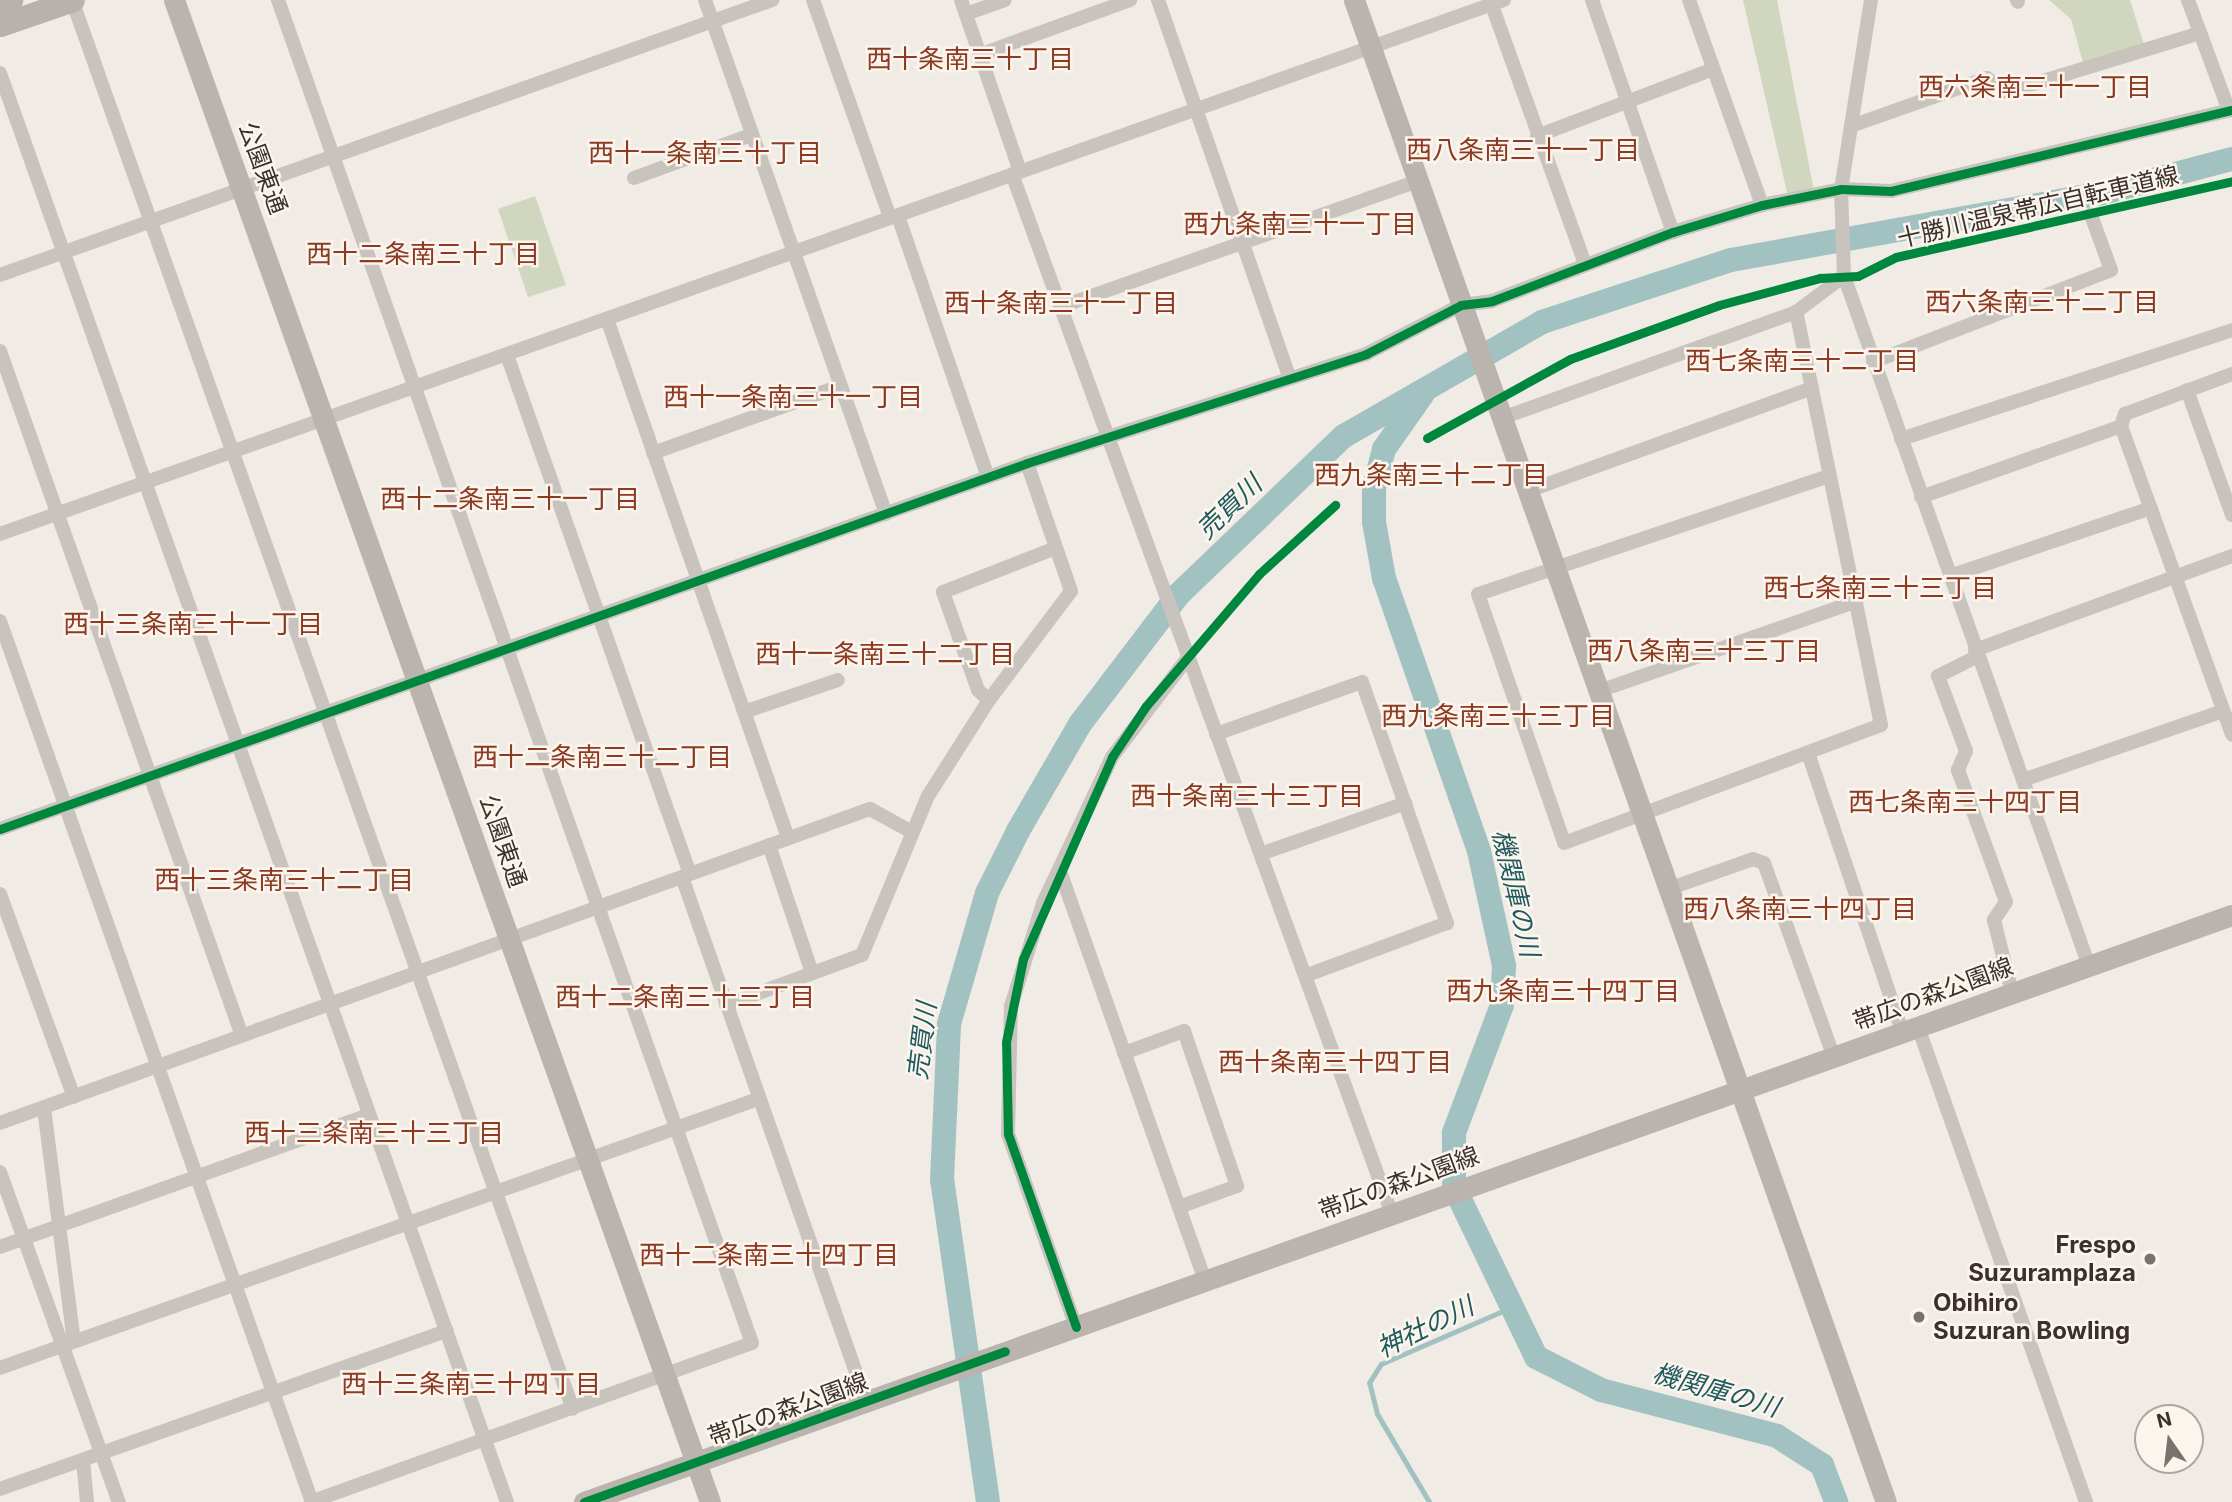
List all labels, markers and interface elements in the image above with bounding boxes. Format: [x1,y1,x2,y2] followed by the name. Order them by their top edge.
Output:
[866,43,1074,75] district label: 西十条南三十丁目
[1918,71,2152,103] district label: 西六条南三十一丁目
[233,118,293,218] street label: 公園東通
[1406,134,1640,166] district label: 西八条南三十一丁目
[588,137,822,169] district label: 西十一条南三十丁目
[1894,161,2182,253] street label: 十勝川温泉帯広自転車道線
[1183,208,1417,240] district label: 西九条南三十一丁目
[306,238,540,270] district label: 西十二条南三十丁目
[1925,286,2159,318] district label: 西六条南三十二丁目
[944,287,1178,319] district label: 西十条南三十一丁目
[1685,345,1919,377] district label: 西七条南三十二丁目
[663,381,923,413] district label: 西十一条南三十一丁目
[1314,459,1548,491] district label: 西九条南三十二丁目
[1190,469,1268,545] water label: 売買川
[380,483,640,515] district label: 西十二条南三十一丁目
[1763,572,1997,604] district label: 西七条南三十三丁目
[63,608,323,640] district label: 西十三条南三十一丁目
[1587,635,1821,667] district label: 西八条南三十三丁目
[755,638,1015,670] district label: 西十一条南三十二丁目
[1381,700,1615,732] district label: 西九条南三十三丁目
[472,741,732,773] district label: 西十二条南三十二丁目
[1130,780,1364,812] district label: 西十条南三十三丁目
[1848,786,2082,818] district label: 西七条南三十四丁目
[474,791,532,891] street label: 公園東通
[1486,826,1546,960] water label: 機関庫の川
[154,864,414,896] district label: 西十三条南三十二丁目
[1683,893,1917,925] district label: 西八条南三十四丁目
[1849,952,2017,1036] street label: 帯広の森公園線
[1446,975,1680,1007] district label: 西九条南三十四丁目
[555,981,815,1013] district label: 西十二条南三十三丁目
[902,1000,942,1082] water label: 売買川
[1218,1046,1452,1078] district label: 西十条南三十四丁目
[244,1117,504,1149] district label: 西十三条南三十三丁目
[1315,1141,1483,1225] street label: 帯広の森公園線
[1968,1231,2136,1287] place label: Frespo Suzuramplaza
[639,1239,899,1271] district label: 西十二条南三十四丁目
[2142,1251,2158,1267] marker: Frespo Suzuramplaza
[1933,1289,2130,1345] place label: Obihiro Suzuran Bowling
[1371,1290,1479,1364] water label: 神社の川
[1911,1309,1927,1325] marker: Obihiro Suzuran Bowling
[1649,1357,1783,1423] water label: 機関庫の川
[704,1367,872,1451] street label: 帯広の森公園線
[341,1368,601,1400] district label: 西十三条南三十四丁目
[2134,1404,2204,1474] north arrow
[2154,1407,2174,1433] text: N

